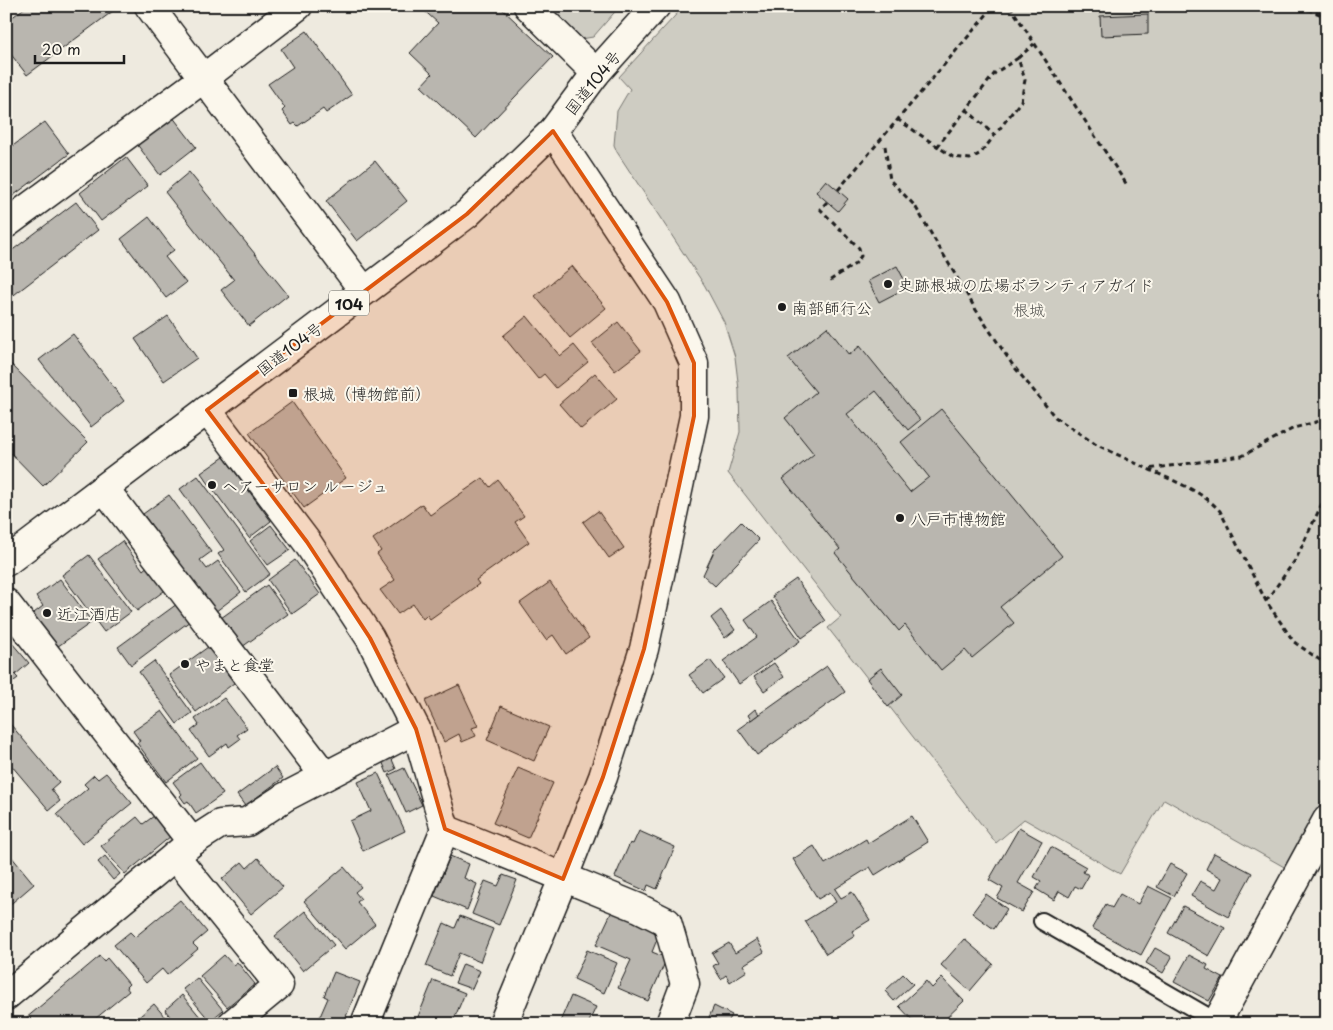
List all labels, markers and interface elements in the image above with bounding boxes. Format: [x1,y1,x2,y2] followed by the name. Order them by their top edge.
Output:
[35,32,124,64] scale bar
[42,37,81,60] text: 20 m
[558,44,626,120] street label: 国道104号
[898,272,1154,296] place label: 史跡根城の広場ボランティアガイド
[882,278,894,290] marker: 史跡根城の広場ボランティアガイド
[329,290,369,316] road number: 104
[792,295,872,319] place label: 南部師行公
[1013,297,1045,321] park label: 根城
[776,301,788,313] marker: 南部師行公
[251,315,327,381] street label: 国道104号
[303,381,431,405] place label: 根城（博物館前）
[287,387,299,399] marker: 根城（博物館前）
[222,473,388,497] place label: ヘアーサロン ルージュ
[206,479,218,491] marker: ヘアーサロン ルージュ
[910,506,1006,530] place label: 八戸市博物館
[894,512,906,524] marker: 八戸市博物館
[57,601,121,625] place label: 近江酒店
[41,607,53,619] marker: 近江酒店
[195,652,275,676] place label: やまと食堂
[179,658,191,670] marker: やまと食堂

